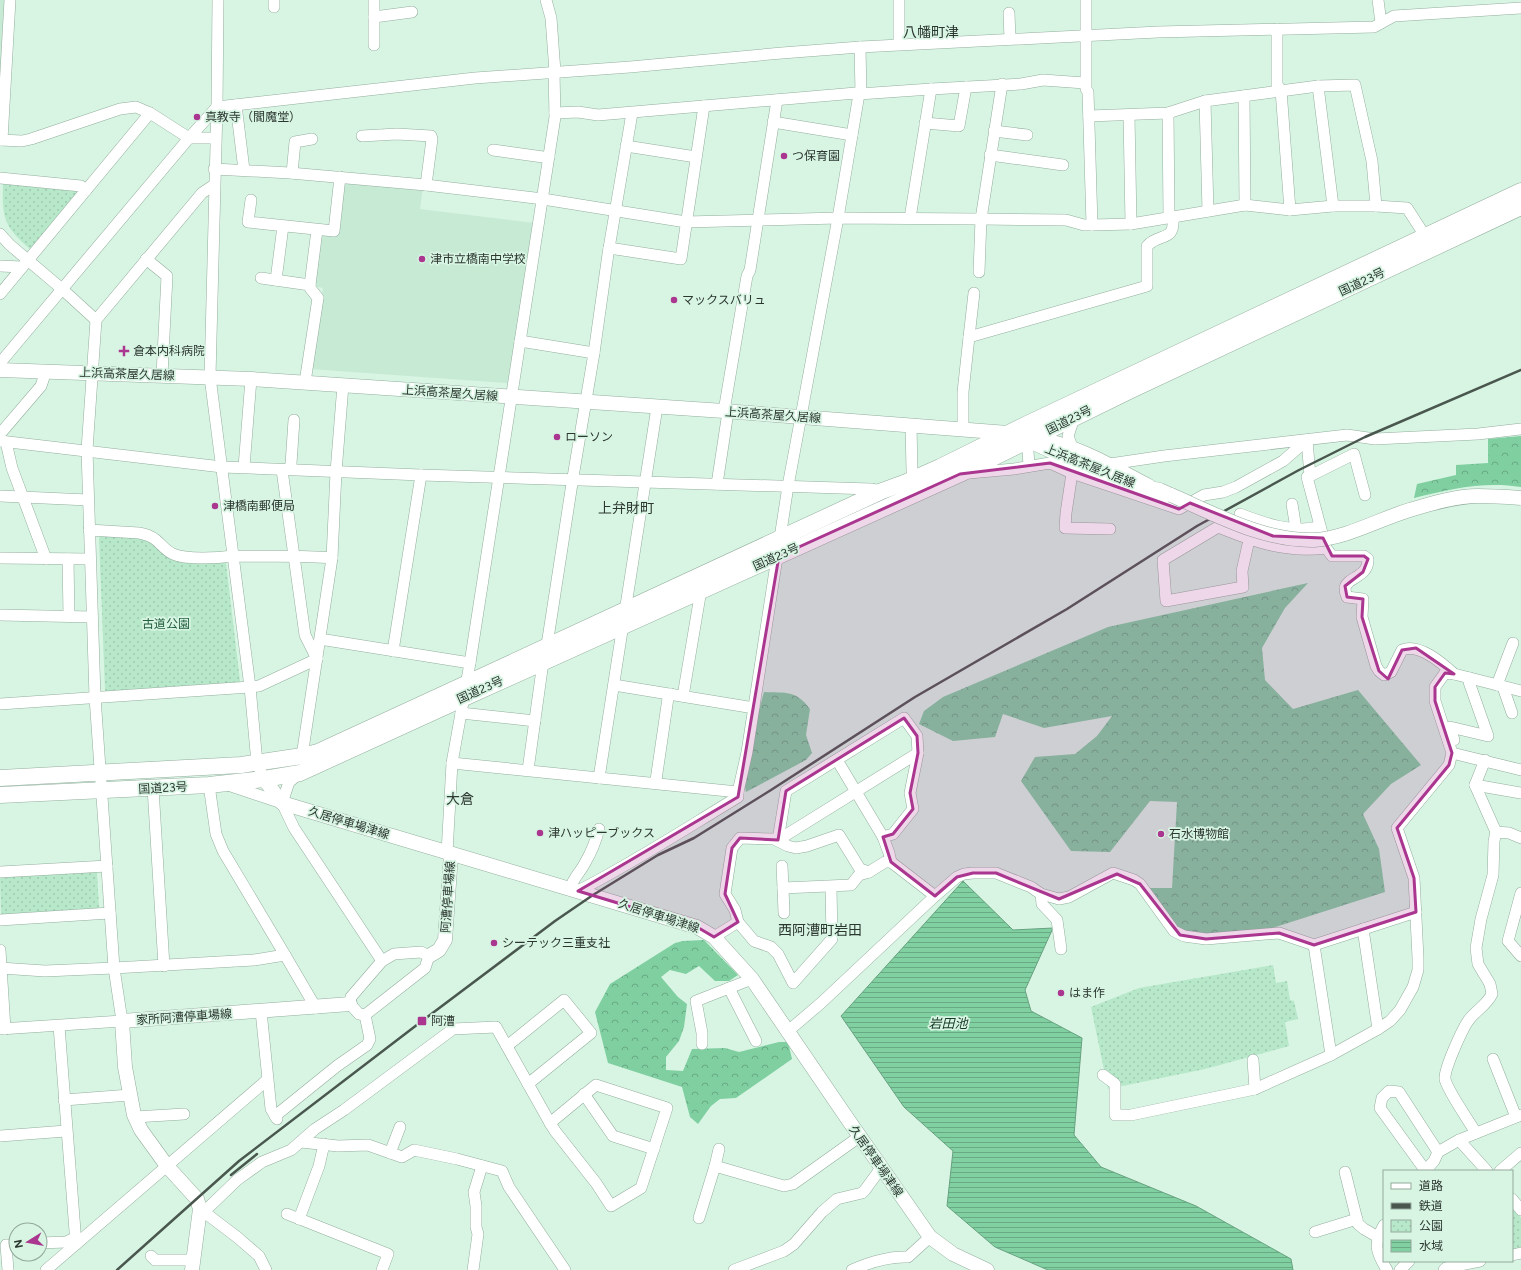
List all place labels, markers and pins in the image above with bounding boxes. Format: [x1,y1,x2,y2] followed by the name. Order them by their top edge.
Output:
[205,110,301,124] place label: 真教寺（閻魔堂）
[192,112,202,122] marker: 真教寺（閻魔堂）
[792,149,840,163] place label: つ保育園
[779,151,789,161] marker: つ保育園
[430,252,526,266] place label: 津市立橋南中学校
[417,254,427,264] marker: 津市立橋南中学校
[682,293,766,307] place label: マックスバリュ
[669,295,679,305] marker: マックスバリュ
[133,344,205,358] place label: 倉本内科病院
[118,345,130,357] marker: 倉本内科病院
[565,430,613,444] place label: ローソン
[552,432,562,442] marker: ローソン
[223,499,295,513] place label: 津橋南郵便局
[210,501,220,511] marker: 津橋南郵便局
[548,826,655,840] place label: 津ハッピーブックス
[1169,827,1229,841] place label: 石水博物館
[535,828,545,838] marker: 津ハッピーブックス
[1156,829,1166,839] marker: 石水博物館
[502,936,610,950] place label: シーテック三重支社
[489,938,499,948] marker: シーテック三重支社
[1069,986,1105,1000] place label: はま作
[1056,988,1066,998] marker: はま作
[431,1014,455,1028] place label: 阿漕
[416,1015,428,1027] marker: 阿漕

